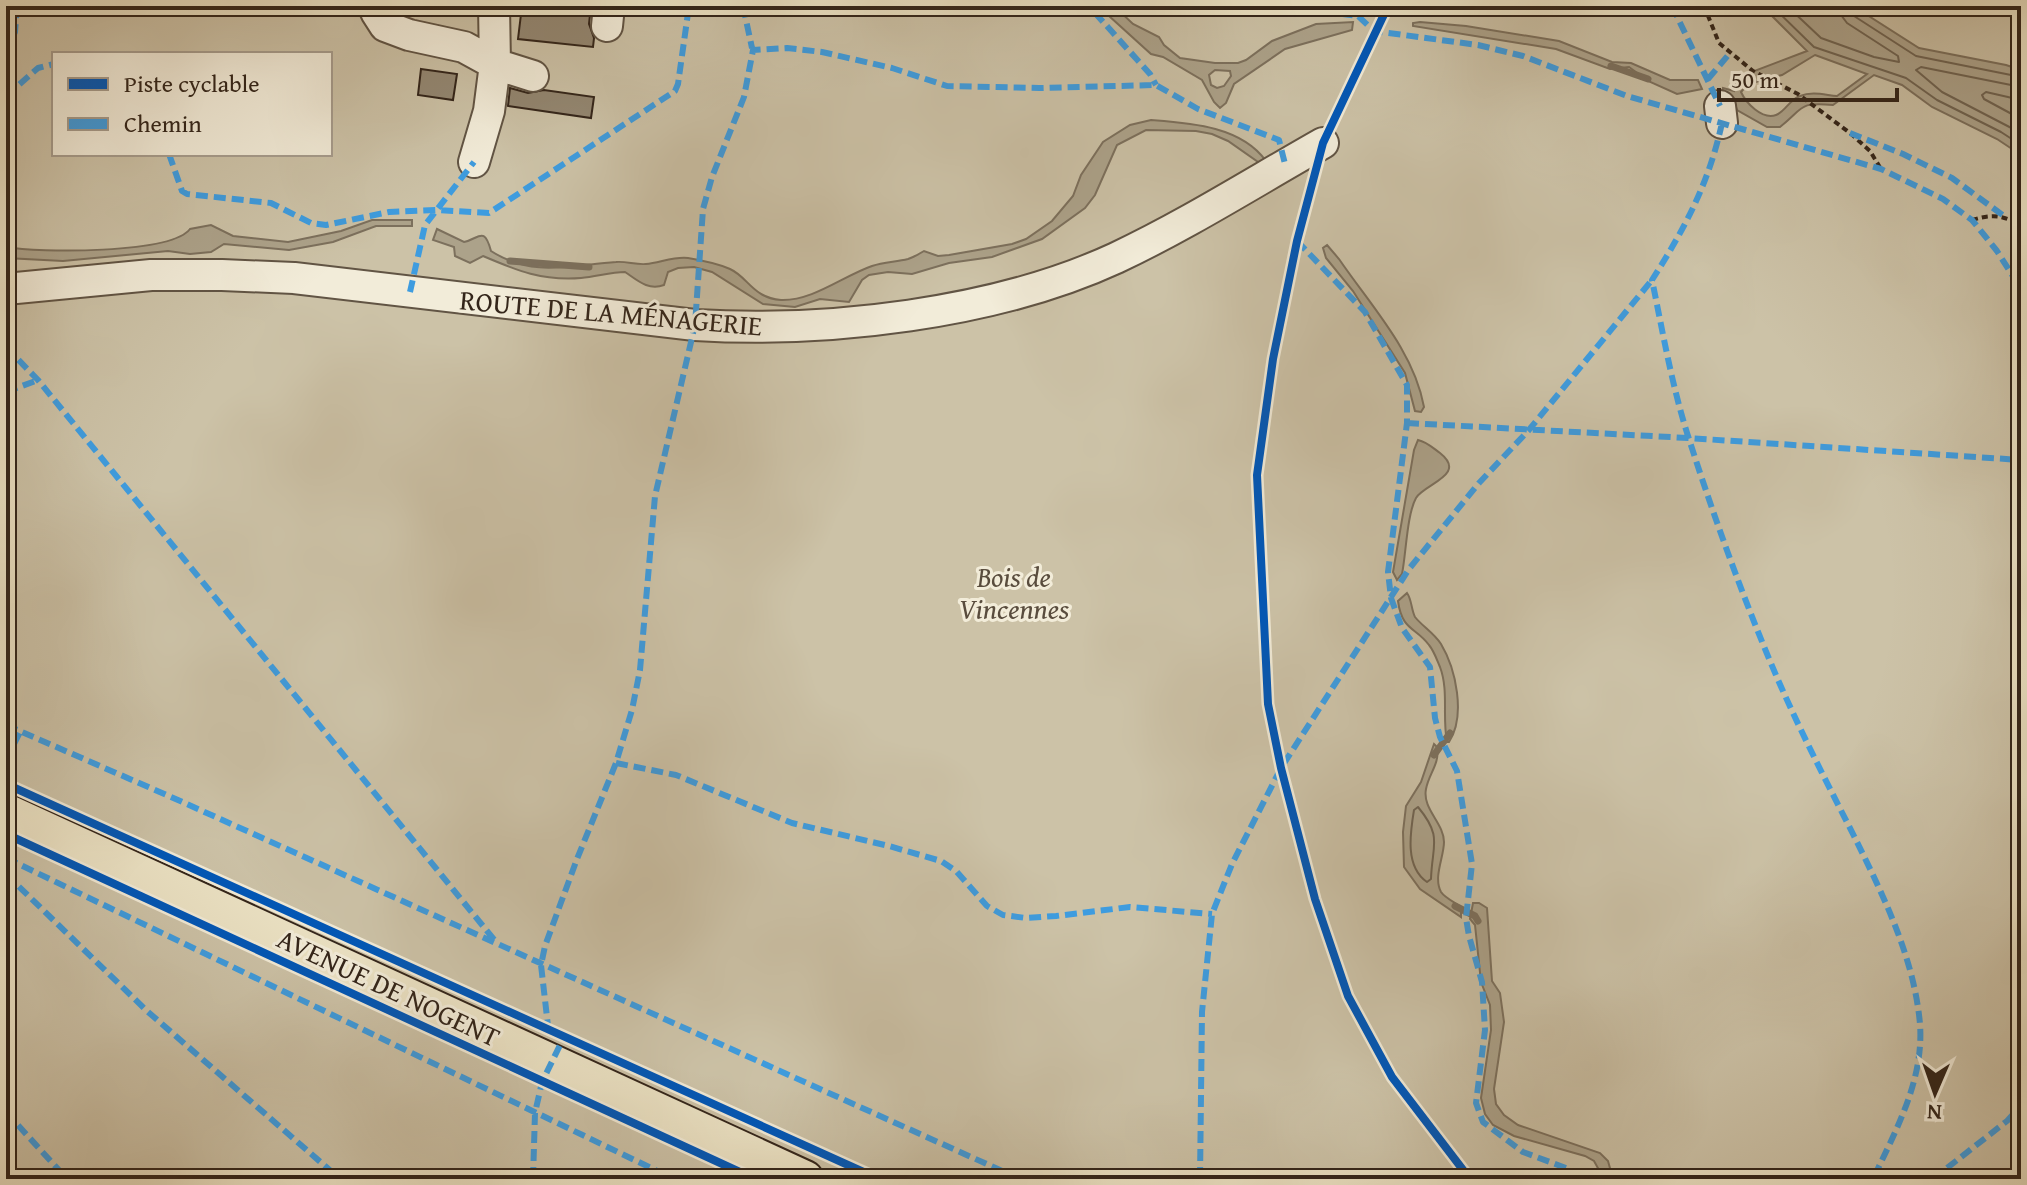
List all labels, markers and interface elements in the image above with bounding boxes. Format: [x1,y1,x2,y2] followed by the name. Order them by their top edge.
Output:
[52,52,332,156] legend
[1719,52,1897,102] scale bar
[1731,62,1779,97] text: 50 m
[124,66,260,101] text: Piste cyclable
[124,106,202,141] text: Chemin
[458,278,764,346] street label: ROUTE DE LA MÉNAGERIE
[959,556,1069,629] park label: Bois de Vincennes
[271,917,507,1057] street label: AVENUE DE NOGENT
[1895,1053,1975,1133] north arrow
[1926,1097,1942,1129] text: N

